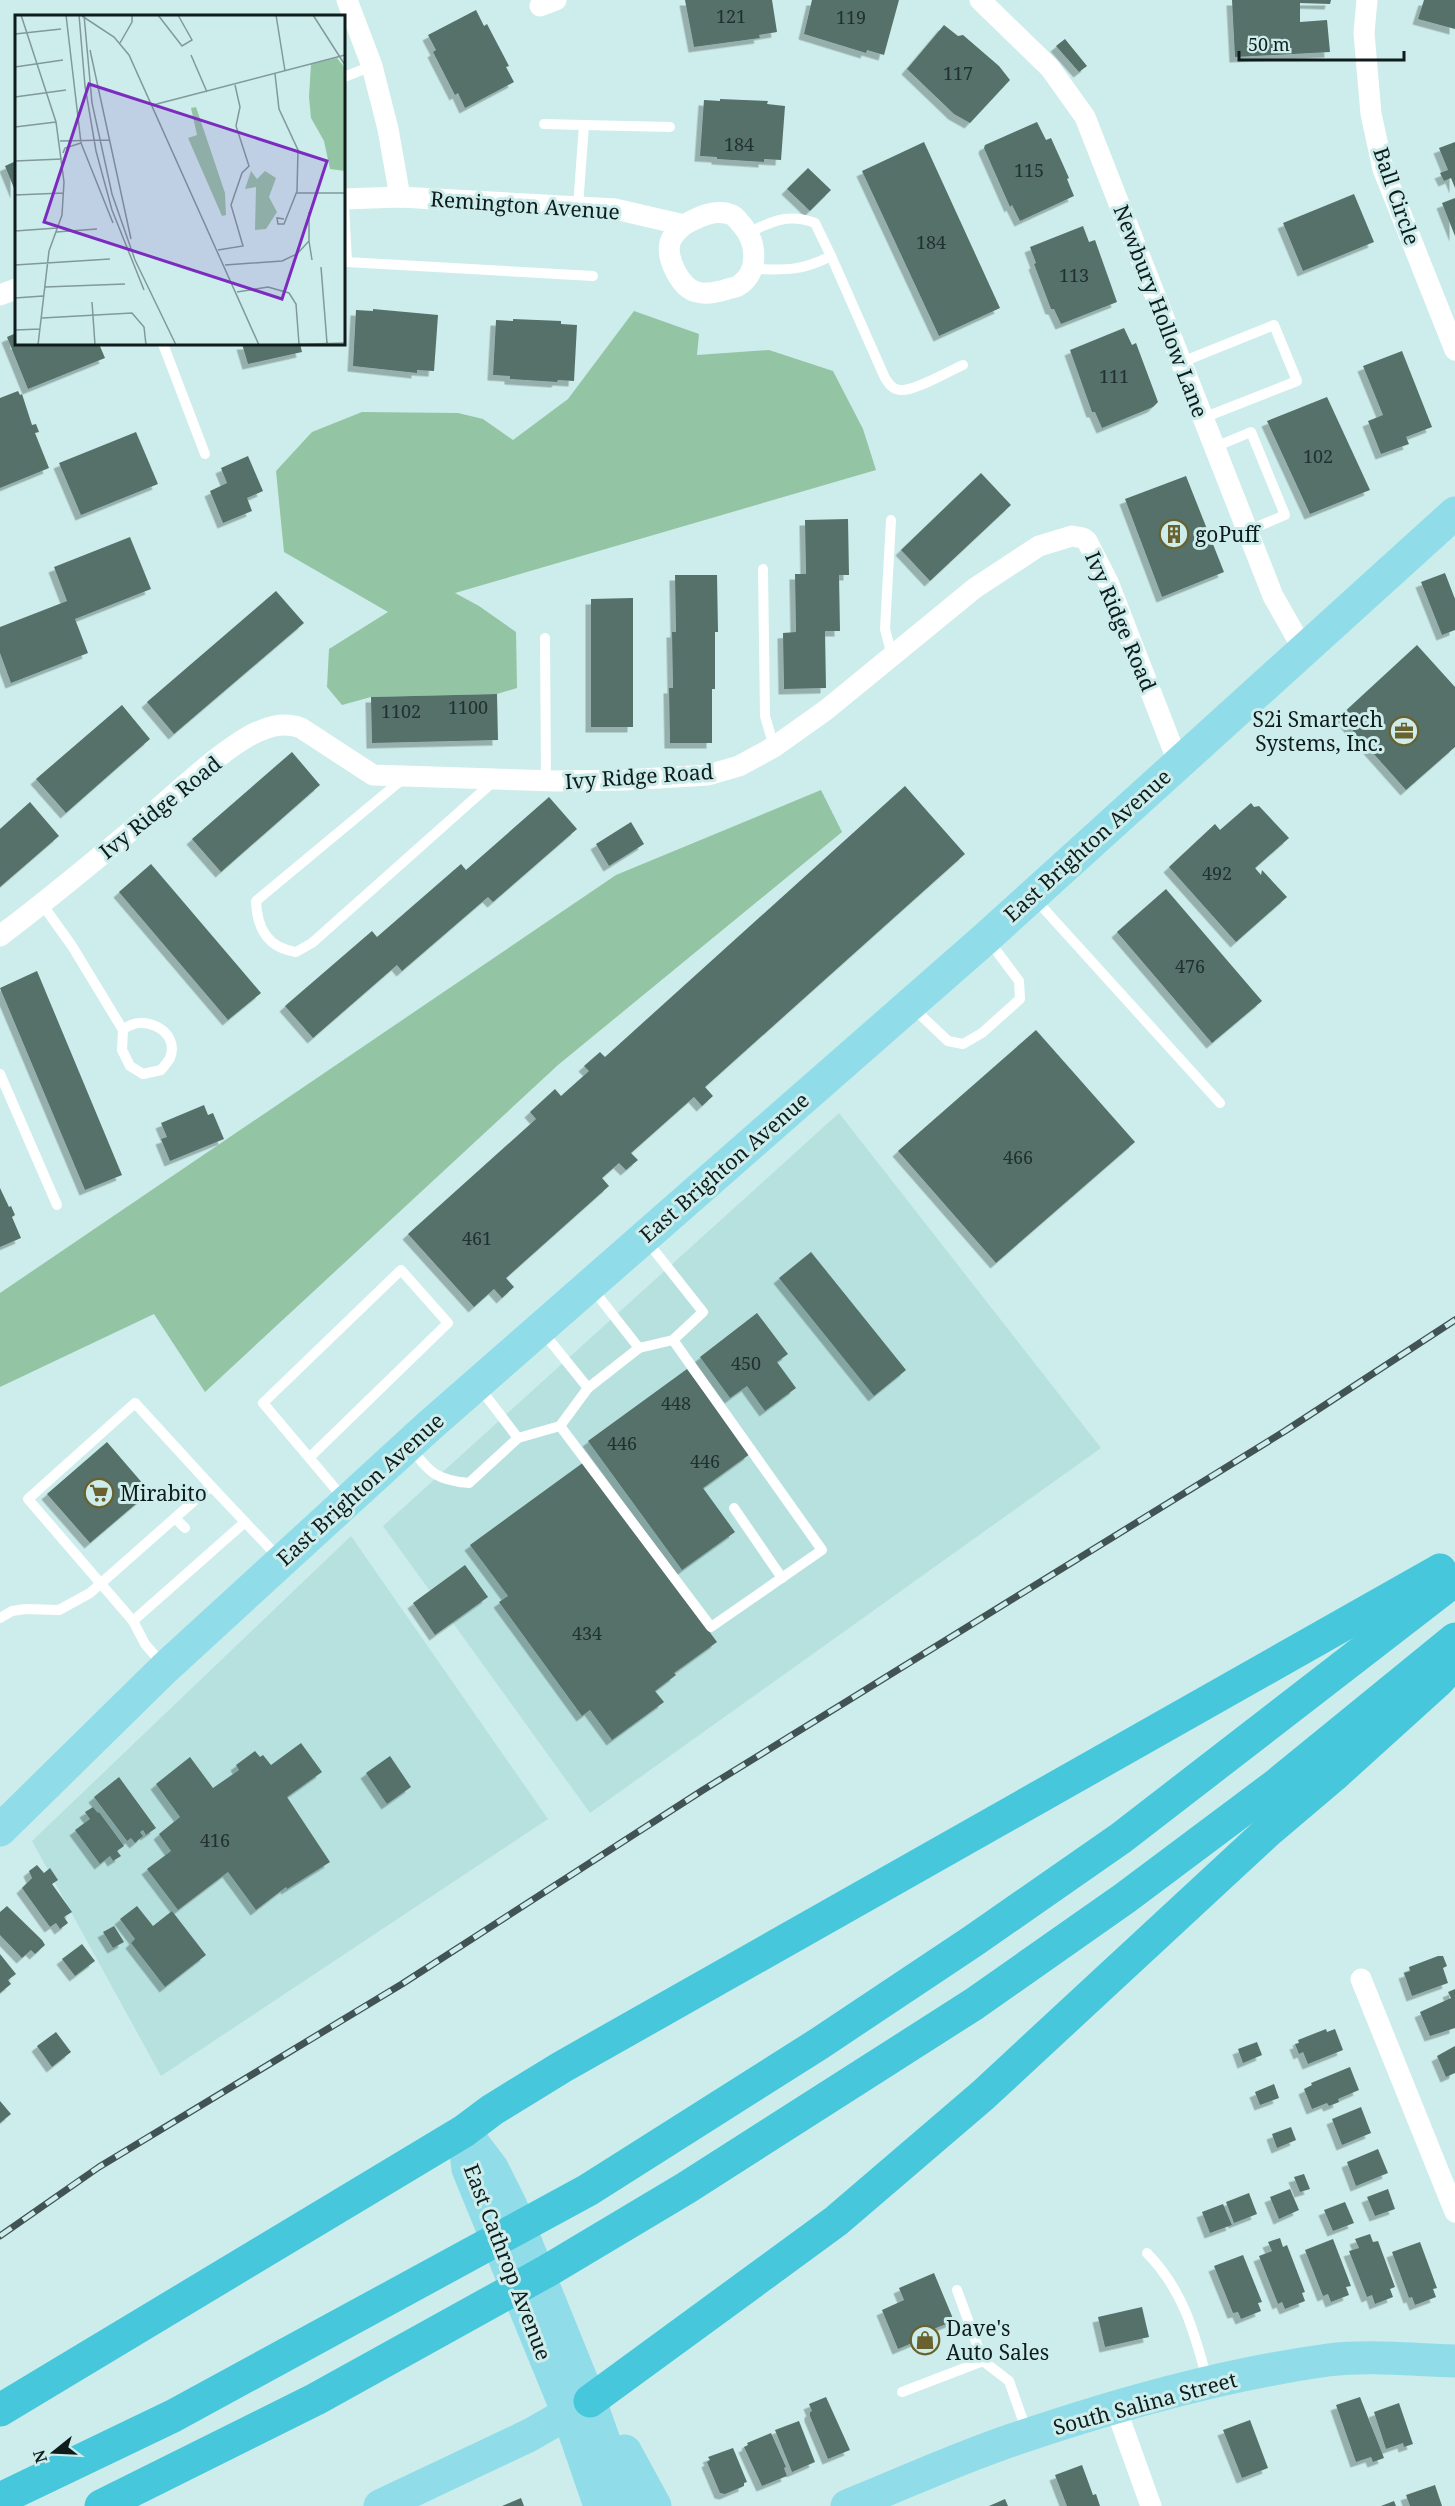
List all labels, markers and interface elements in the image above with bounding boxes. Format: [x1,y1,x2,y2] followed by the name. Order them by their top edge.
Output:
[716,4,746,28] house number: 121
[836,5,866,29] house number: 119
[15,15,345,345] inset map
[1239,24,1404,62] scale bar
[1248,32,1290,56] text: 50 m
[943,61,973,85] house number: 117
[724,132,754,156] house number: 184
[1367,143,1427,249] street label: Ball Circle
[1014,158,1044,182] house number: 115
[429,184,621,226] street label: Remington Avenue
[1107,201,1215,421] street label: Newbury Hollow Lane
[916,230,946,254] house number: 184
[1059,263,1089,287] house number: 113
[1099,364,1129,388] house number: 111
[1303,444,1333,468] house number: 102
[1158,518,1190,550] building icon: goPuff
[1195,520,1261,548] place label: goPuff
[1079,547,1163,695] street label: Ivy Ridge Road
[448,695,488,719] house number: 1100
[381,699,421,723] house number: 1102
[1252,705,1383,757] place label: S2i Smartech Systems, Inc.
[1388,715,1420,747] office icon: S2i Smartech Systems, Inc.
[93,749,227,865] street label: Ivy Ridge Road
[564,757,714,795] street label: Ivy Ridge Road
[997,762,1177,928] street label: East Brighton Avenue
[1202,861,1232,885] house number: 492
[1175,954,1205,978] house number: 476
[633,1086,815,1248] street label: East Brighton Avenue
[1003,1145,1033,1169] house number: 466
[462,1226,492,1250] house number: 461
[731,1351,761,1375] house number: 450
[661,1391,691,1415] house number: 448
[270,1406,450,1572] street label: East Brighton Avenue
[607,1431,637,1455] house number: 446
[690,1449,720,1473] house number: 446
[83,1477,115,1509] supermarket icon: Mirabito
[120,1479,207,1507] place label: Mirabito
[572,1621,602,1645] house number: 434
[200,1828,230,1852] house number: 416
[458,2160,558,2364] street label: East Cathrop Avenue
[946,2314,1049,2366] place label: Dave's Auto Sales
[909,2324,941,2356] shop icon: Dave's Auto Sales
[1050,2365,1240,2441] street label: South Salina Street
[24,2422,84,2482] north arrow
[27,2447,52,2466] text: N

